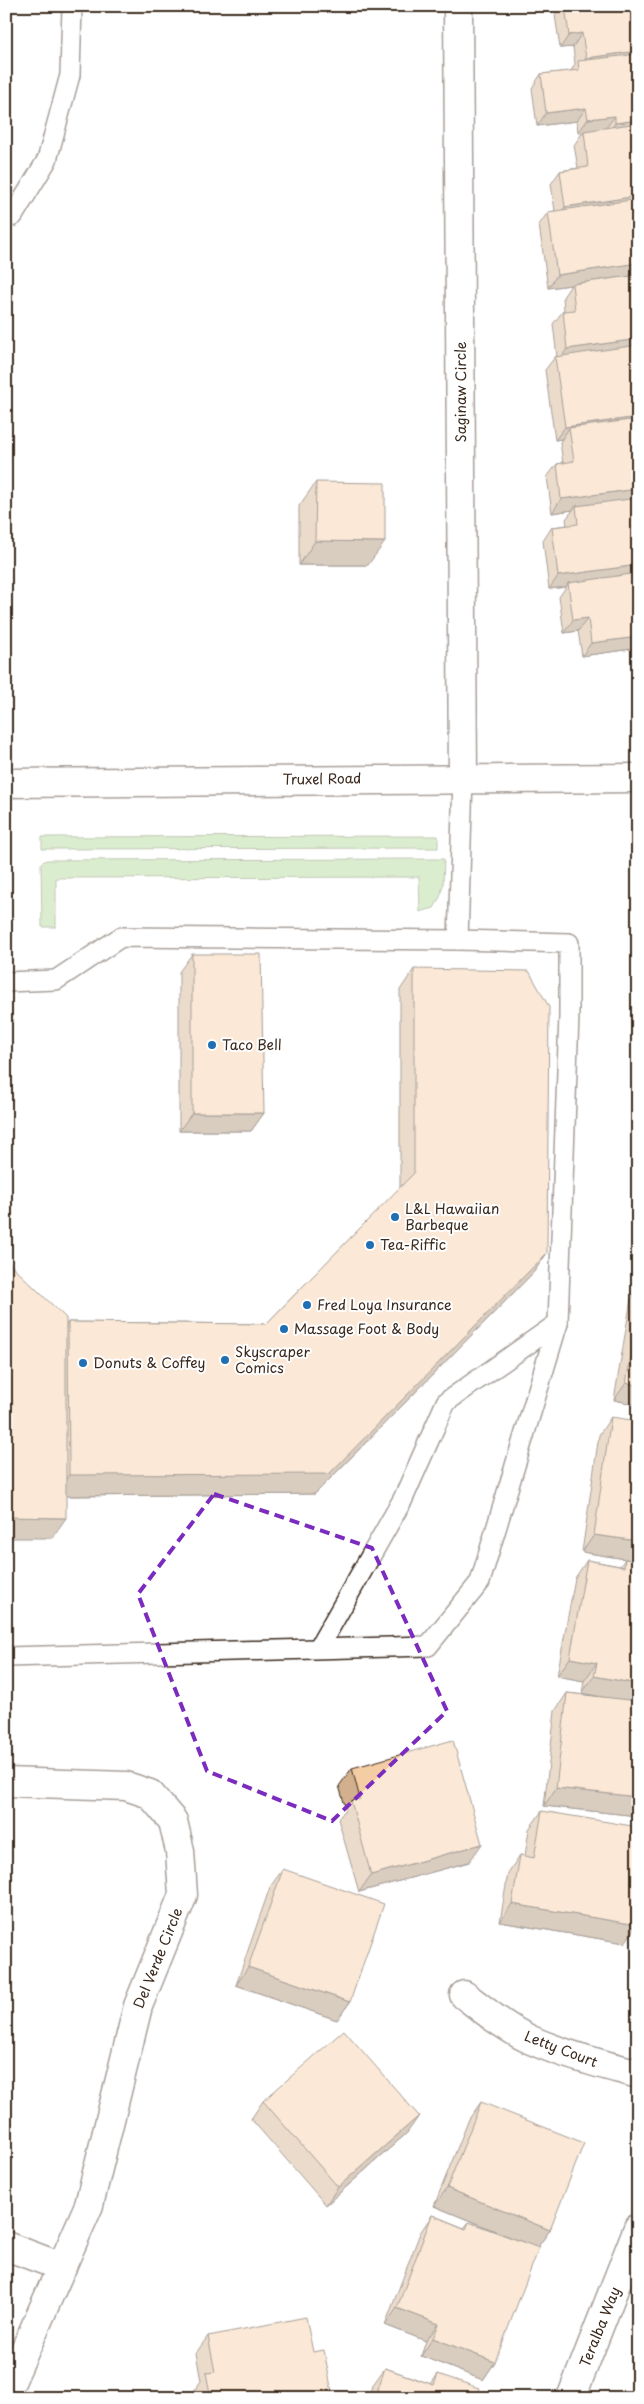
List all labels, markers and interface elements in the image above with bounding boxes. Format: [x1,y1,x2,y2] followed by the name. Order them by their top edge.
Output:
[450,341,471,443] street label: Saginaw Circle
[282,767,362,790] street label: Truxel Road
[222,1034,282,1055] place label: Taco Bell
[206,1039,218,1051] marker: Taco Bell
[405,1198,499,1235] place label: L&L Hawaiian Barbeque
[389,1211,401,1223] marker: L&L Hawaiian Barbeque
[380,1234,446,1255] place label: Tea-Riffic
[364,1239,376,1251] marker: Tea-Riffic
[317,1294,452,1315] place label: Fred Loya Insurance
[301,1299,313,1311] marker: Fred Loya Insurance
[294,1318,439,1339] place label: Massage Foot & Body
[278,1323,290,1335] marker: Massage Foot & Body
[235,1341,310,1378] place label: Skyscraper Comics
[93,1352,205,1373] place label: Donuts & Coffey
[219,1354,231,1366] marker: Skyscraper Comics
[77,1357,89,1369] marker: Donuts & Coffey
[128,1904,187,2011] street label: Del Verde Circle
[522,2025,601,2072] street label: Letty Court
[574,2283,625,2370] street label: Teralba Way

